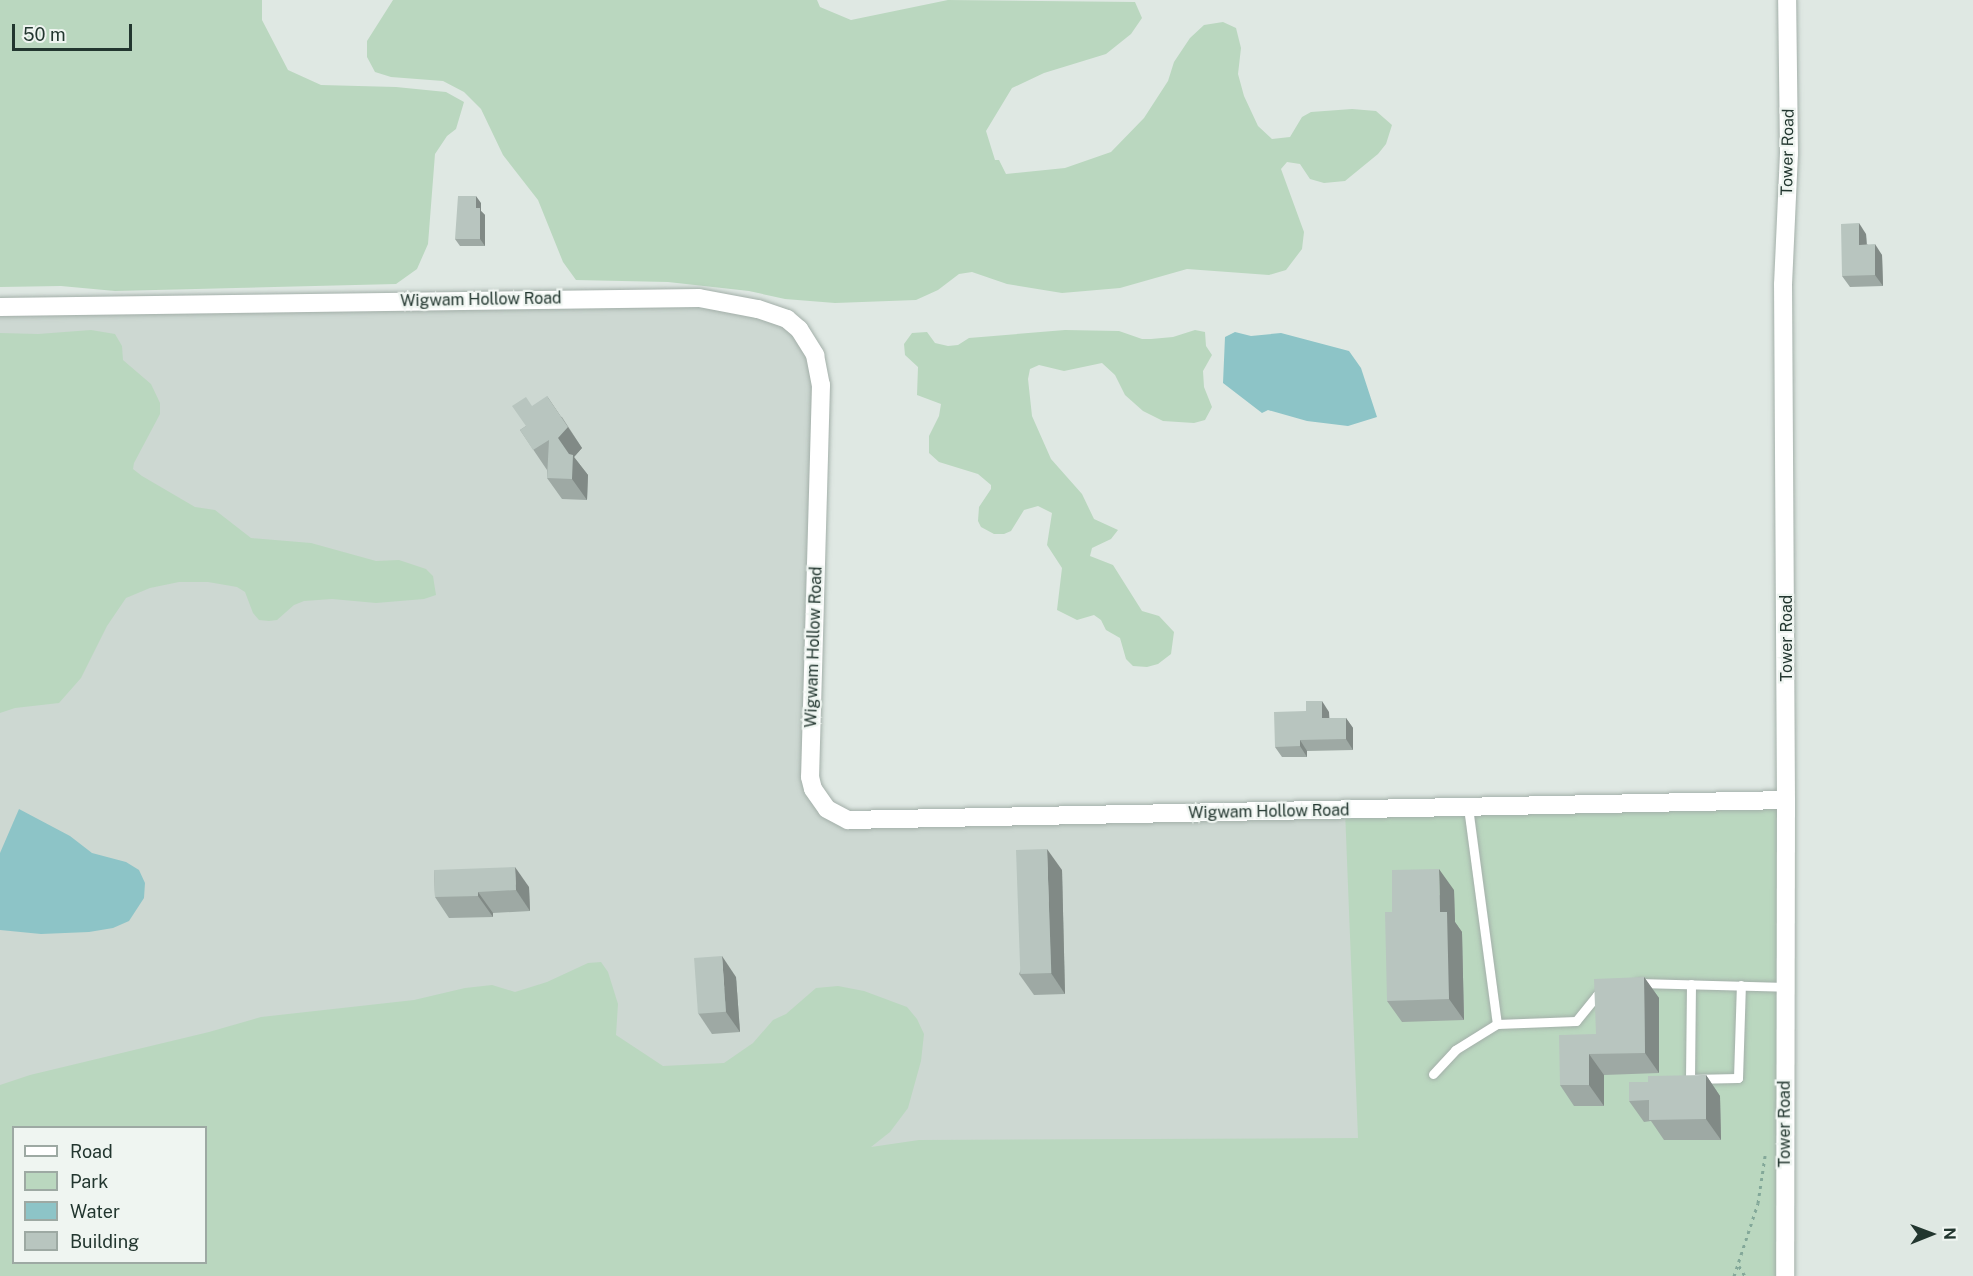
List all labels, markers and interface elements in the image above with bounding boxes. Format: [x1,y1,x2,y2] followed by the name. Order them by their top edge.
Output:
[15,12,135,50] scale bar
[23,24,66,45] text: 50 m
[1778,108,1798,196] street label: Tower Road
[400,289,562,311] street label: Wigwam Hollow Road
[802,566,826,728] street label: Wigwam Hollow Road
[1777,595,1797,681] street label: Tower Road
[1188,801,1350,823] street label: Wigwam Hollow Road
[1775,1081,1795,1167] street label: Tower Road
[12,1126,207,1264] legend
[70,1141,113,1162] text: Road
[70,1171,108,1192] text: Park
[70,1201,120,1222] text: Water
[1901,1204,1961,1264] north arrow
[1940,1227,1959,1240] text: N
[70,1231,139,1252] text: Building

